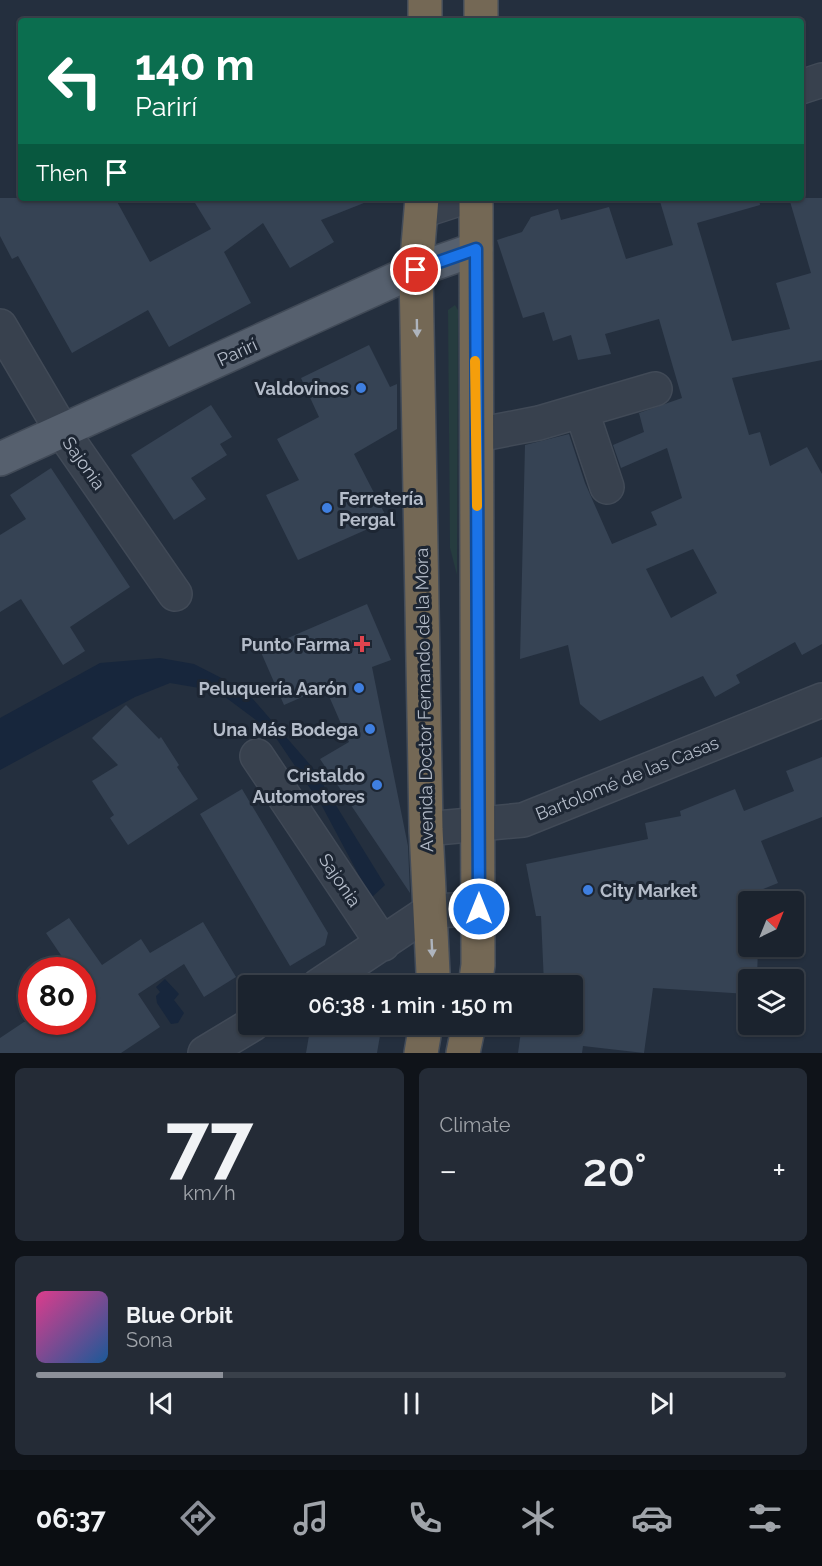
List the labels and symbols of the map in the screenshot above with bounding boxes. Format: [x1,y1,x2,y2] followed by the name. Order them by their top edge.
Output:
[390,244,441,295] pin
[412,319,422,338] one-way arrow
[214,334,260,370] street label: Parirí
[254,378,349,399] place label: Valdovinos
[354,381,368,395] marker: Valdovinos
[58,433,110,493] street label: Sajonia
[339,488,424,530] place label: Ferretería Pergal
[320,501,334,515] marker: Ferretería Pergal
[411,548,437,852] street label: Avenida Doctor Fernando de la Mora
[241,634,350,655] place label: Punto Farma
[355,637,369,651] marker: Punto Farma
[198,678,347,699] place label: Peluquería Aarón
[352,681,366,695] marker: Peluquería Aarón
[213,719,358,740] place label: Una Más Bodega
[363,722,377,736] marker: Una Más Bodega
[532,731,722,824] street label: Bartolomé de las Casas
[253,765,365,807] place label: Cristaldo Automotores
[370,778,384,792] marker: Cristaldo Automotores
[315,849,365,911] street label: Sajonia
[447,877,511,941] position arrow
[600,880,698,901] place label: City Market
[581,883,595,897] marker: City Market
[738,891,804,957] north arrow
[428,939,437,958] one-way arrow
[18,957,96,1035] speed limit sign: 80

